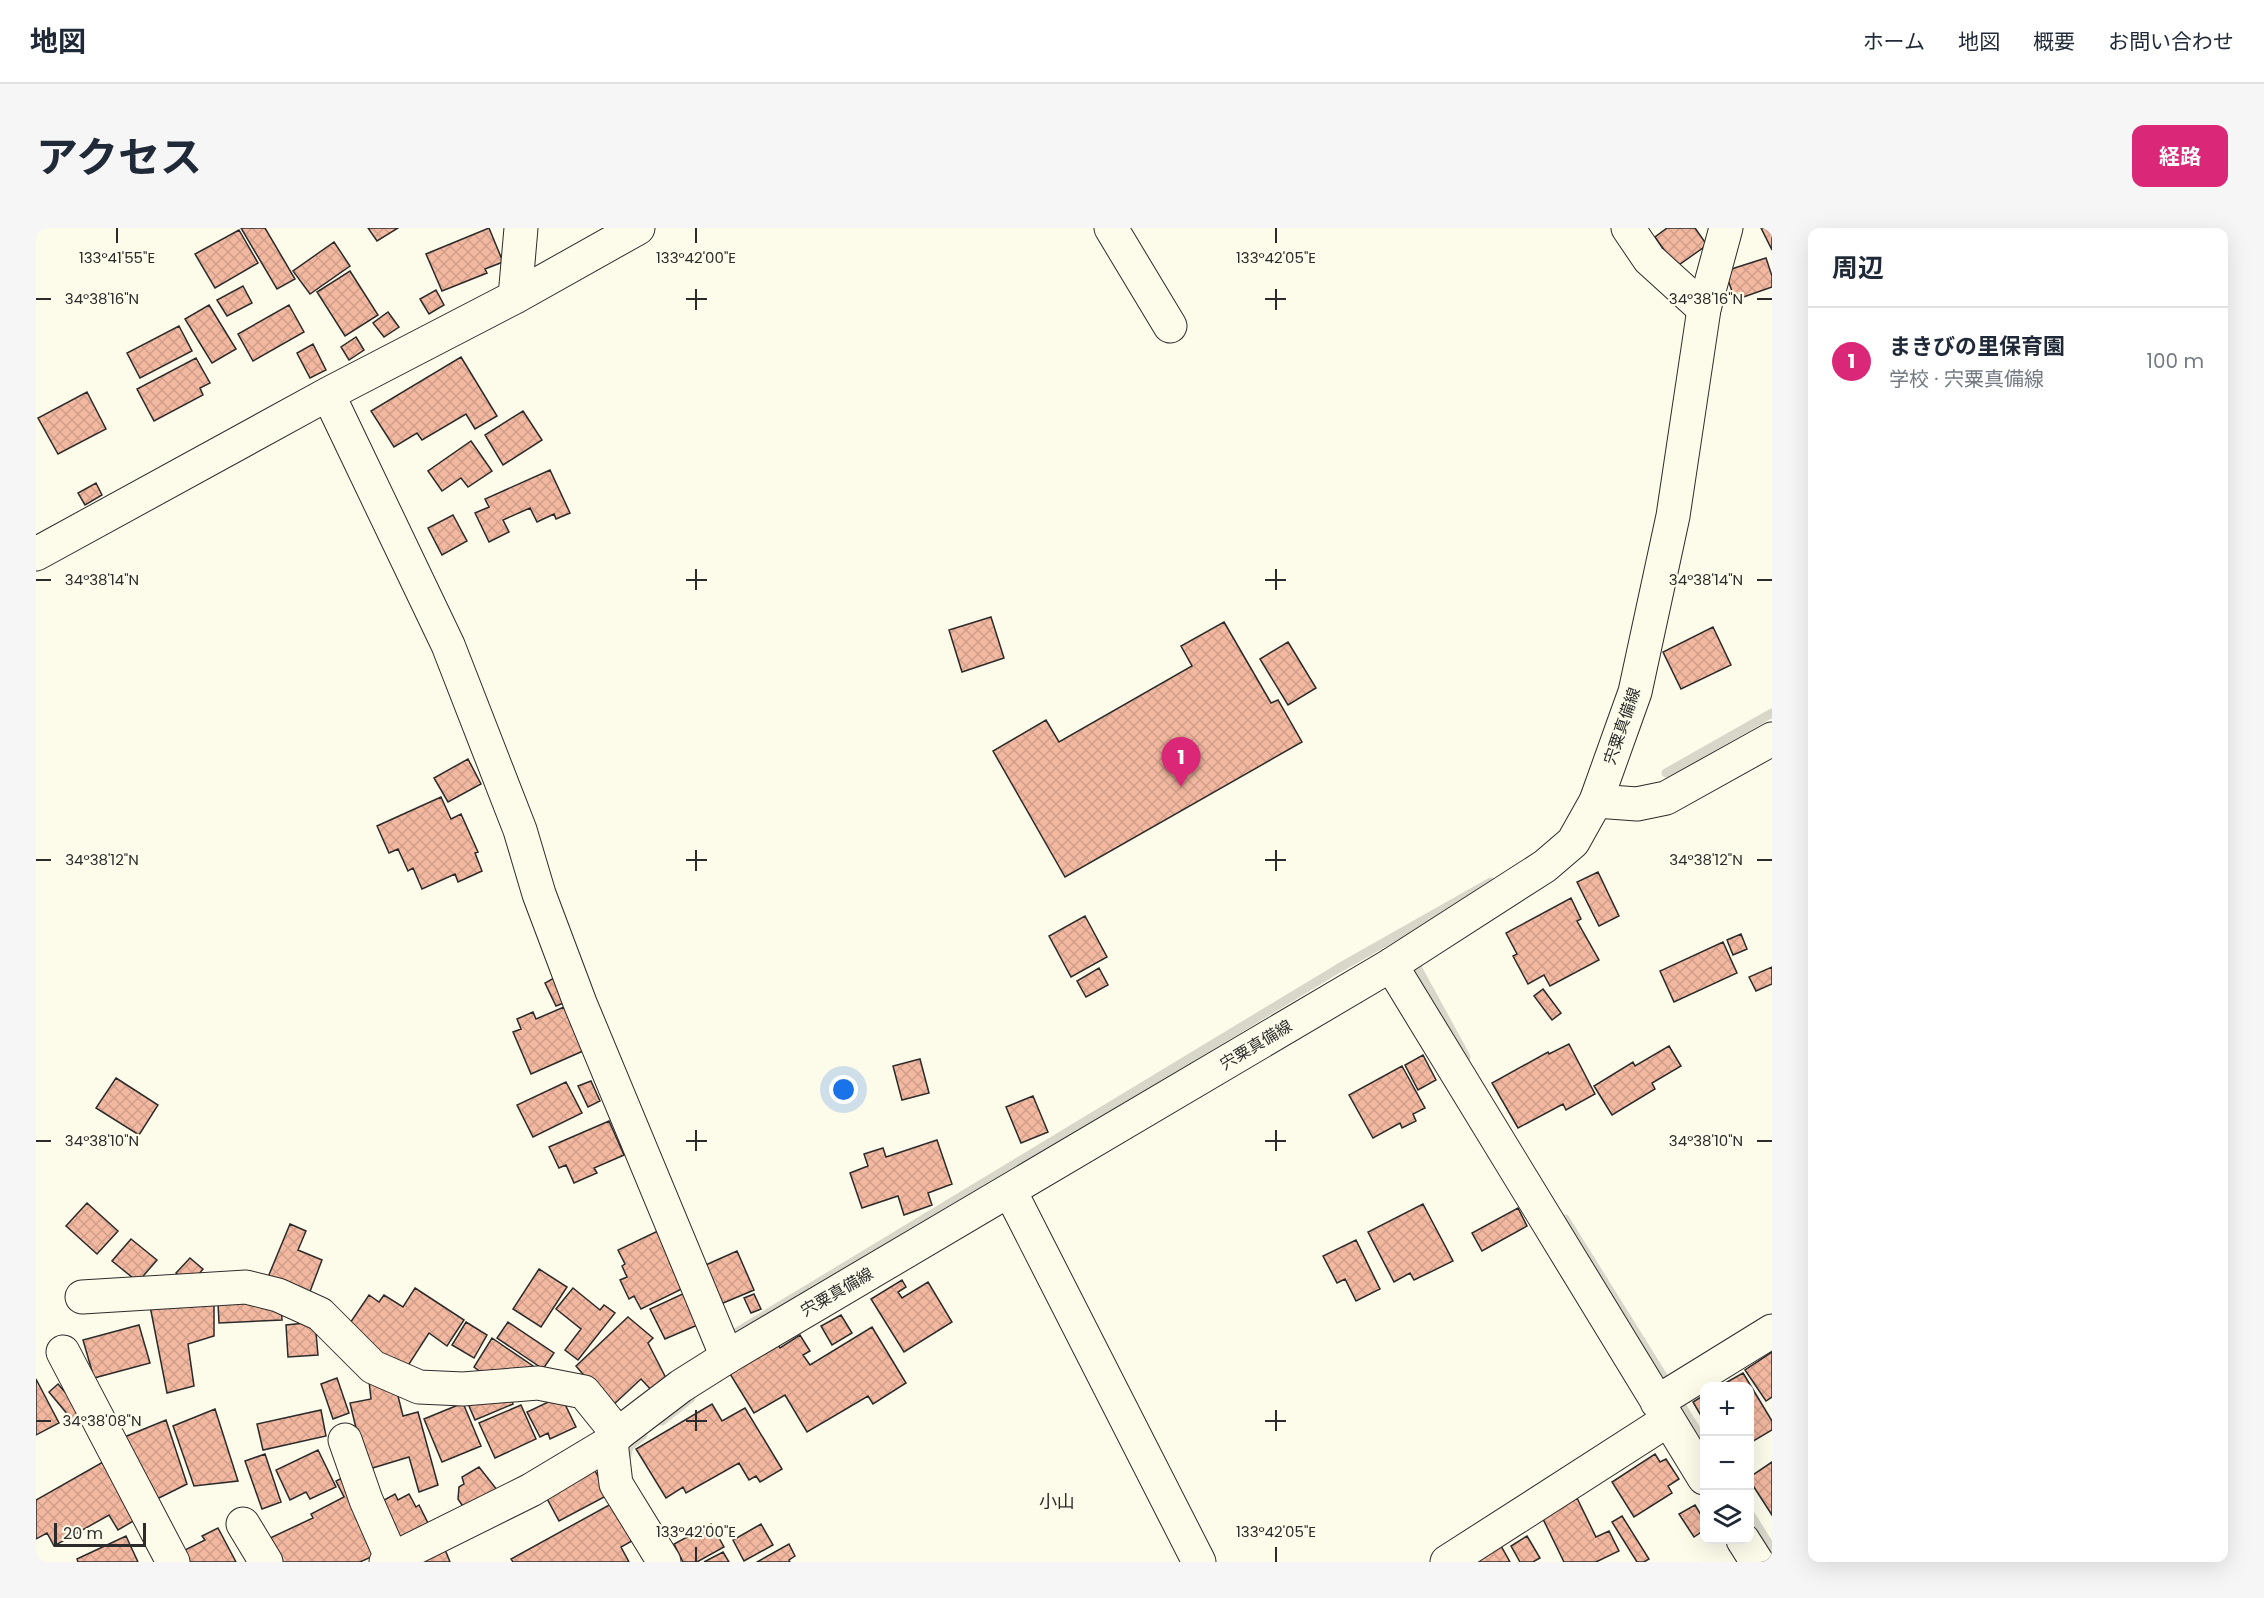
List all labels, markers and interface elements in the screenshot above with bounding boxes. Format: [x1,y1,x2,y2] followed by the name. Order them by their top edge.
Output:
[30,22,86,61] text: 地図
[1863,27,1925,56] text: ホーム
[1958,27,2000,56] text: 地図
[2033,27,2075,56] text: 概要
[2108,27,2234,56] text: お問い合わせ
[2132,125,2228,187] button: 経路
[36,128,202,187] text: アクセス
[79,247,155,268] text: 133°41'55"E
[656,247,736,268] text: 133°42'00"E
[1236,247,1316,268] text: 133°42'05"E
[1832,250,1884,286] text: 周辺
[65,288,139,309] text: 34°38'16"N
[1669,288,1743,309] text: 34°38'16"N
[1889,331,2065,362] text: まきびの里保育園
[1848,347,1855,375] text: 1
[2147,347,2204,375] text: 100 m
[1889,365,2044,393] text: 学校 · 宍粟真備線
[65,569,139,590] text: 34°38'14"N
[1669,569,1743,590] text: 34°38'14"N
[1598,684,1646,768] street label: 宍粟真備線
[1162,738,1200,787] pin: 1
[65,849,139,870] text: 34°38'12"N
[1669,849,1743,870] text: 34°38'12"N
[1216,1015,1296,1075] street label: 宍粟真備線
[829,1075,858,1104] your location
[65,1130,139,1151] text: 34°38'10"N
[1669,1130,1743,1151] text: 34°38'10"N
[797,1262,877,1322] street label: 宍粟真備線
[1700,1382,1754,1544] map controls
[1700,1382,1754,1436] button: +
[63,1410,141,1431] text: 34°38'08"N
[1700,1436,1754,1490] button: −
[1039,1489,1075,1514] district label: 小山
[1700,1490,1754,1544] button: layers
[54,1520,146,1548] scale bar
[656,1521,736,1542] text: 133°42'00"E
[1236,1521,1316,1542] text: 133°42'05"E
[63,1522,103,1545] text: 20 m

